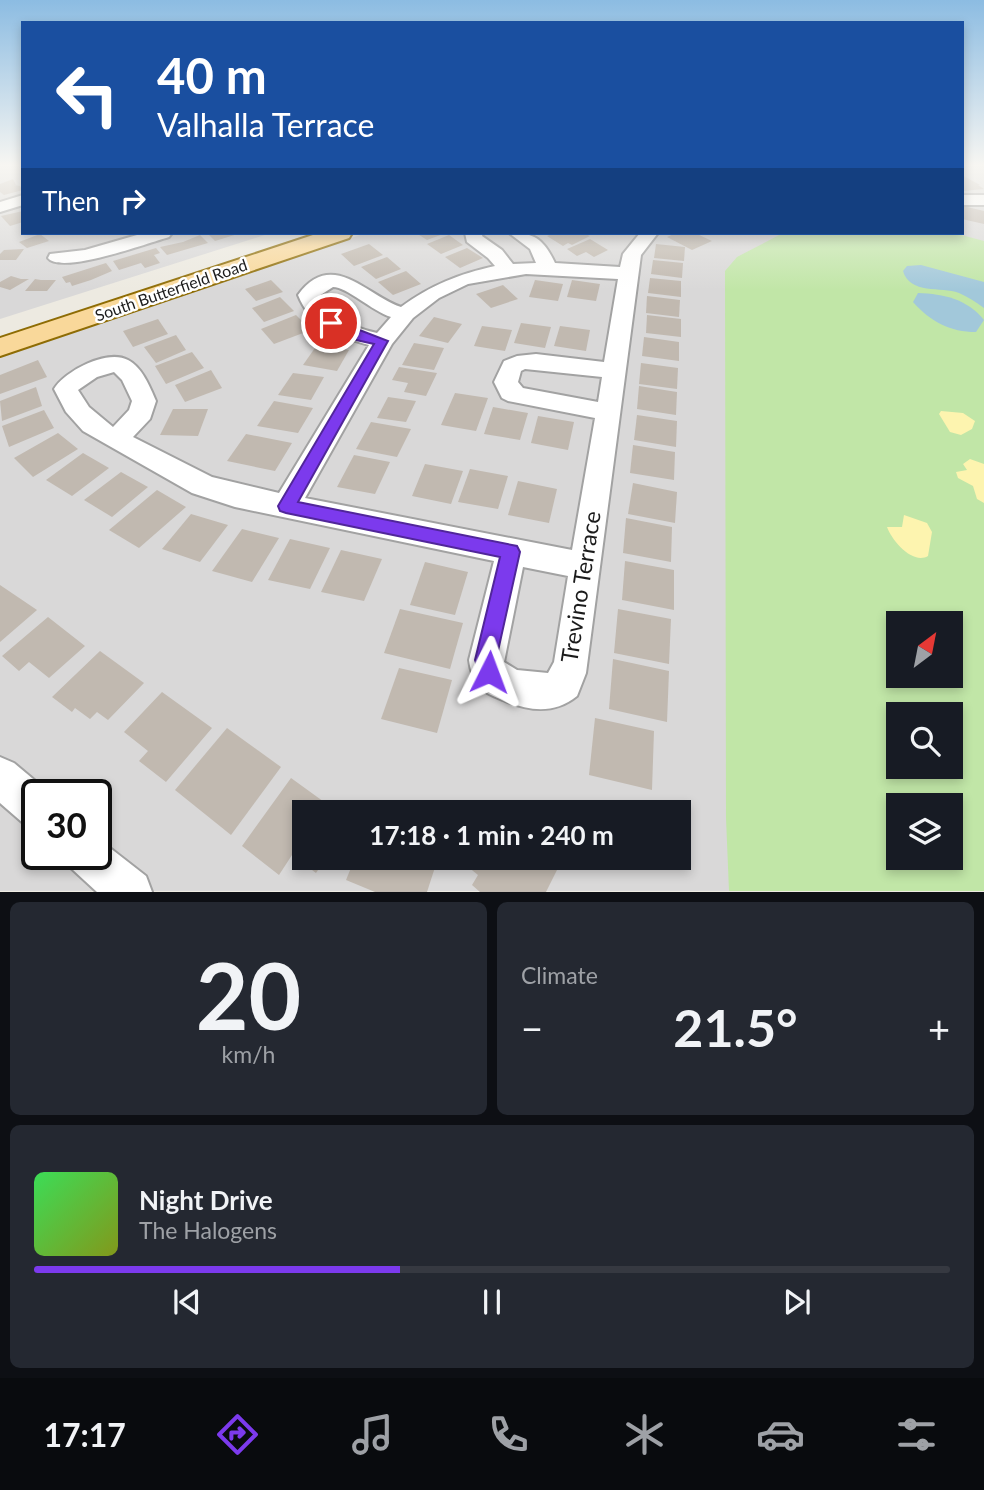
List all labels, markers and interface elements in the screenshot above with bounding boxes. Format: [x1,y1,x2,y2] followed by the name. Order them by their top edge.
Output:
[157,46,267,104] text: 40 m
[42,49,133,140] icon: left
[157,105,375,144] text: Valhalla Terrace
[114,182,152,220] icon: right
[42,185,100,217] text: Then
[92,255,249,324] street label: South Butterfield Road
[301,293,361,353] pin
[312,304,350,342] icon: arrive
[554,509,606,665] street label: Trevino Terrace
[886,611,962,688] north arrow
[886,611,963,870] map controls
[452,635,526,709] position arrow
[886,702,963,779] button: search
[21,779,112,870] speed limit sign: 30
[886,793,963,870] button: layers
[369,819,614,851] text: 17:18 · 1 min · 240 m
[196,940,301,1049] text: 20
[521,961,598,989] text: Climate
[673,996,798,1058] text: 21.5°
[521,1005,543,1051] text: −
[928,1005,950,1051] text: +
[222,1040,275,1068] text: km/h
[139,1184,273,1216] text: Night Drive
[139,1216,277,1244] text: The Halogens
[168,1283,206,1321] icon: previous
[473,1283,511,1321] icon: pause
[778,1283,816,1321] icon: next
[213,1410,262,1459] icon: directions
[348,1410,397,1459] icon: music
[484,1410,533,1459] icon: phone
[620,1410,669,1459] icon: climate
[756,1410,805,1459] icon: car
[892,1410,941,1459] icon: filters
[43,1415,126,1454] text: 17:17

